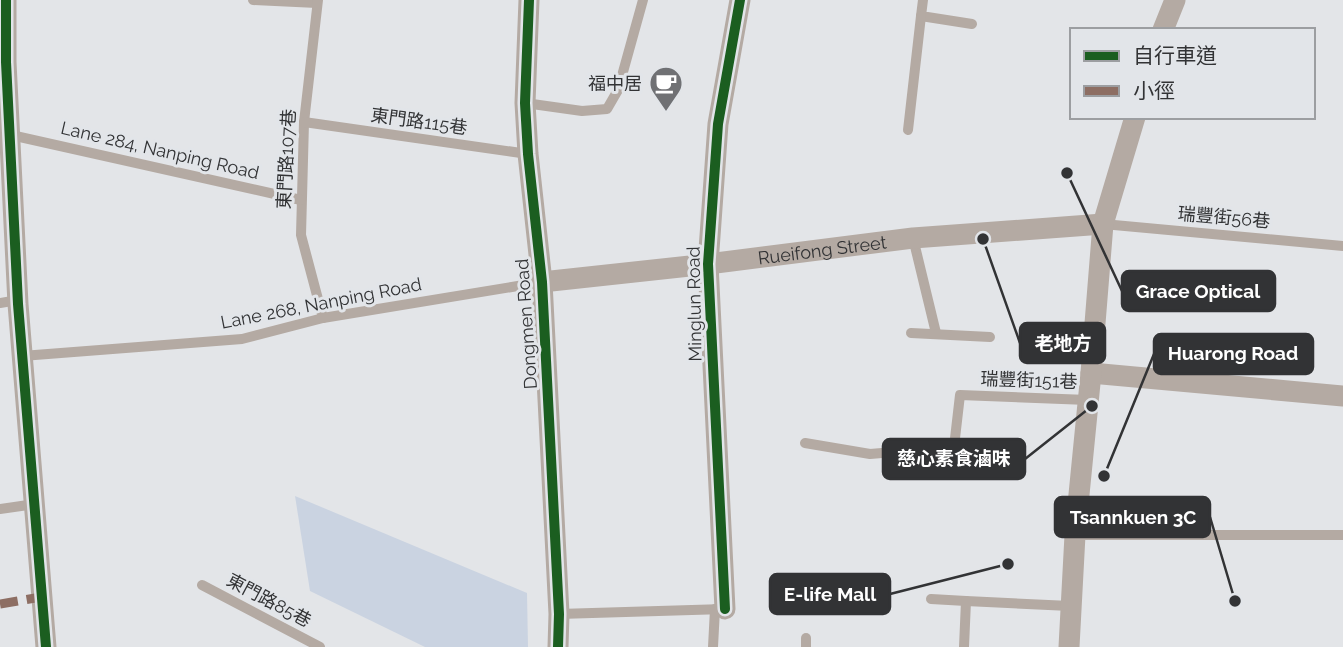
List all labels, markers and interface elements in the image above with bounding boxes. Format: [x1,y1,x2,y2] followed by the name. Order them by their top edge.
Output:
[1070,28,1315,119] legend
[1133,43,1217,68] text: 自行車道
[647,64,685,113] cafe icon: 福中居
[588,73,642,94] place label: 福中居
[1133,78,1175,103] text: 小徑
[369,104,469,138] street label: 東門路115巷
[273,108,299,210] street label: 東門路107巷
[59,117,261,183] street label: Lane 284, Nanping Road
[1177,203,1271,231] street label: 瑞豐街56巷
[757,231,888,268] street label: Rueifong Street
[682,246,706,362] street label: Minglun Road
[511,258,541,390] street label: Dongmen Road
[1122,271,1275,311] callout: Grace Optical
[219,273,423,333] street label: Lane 268, Nanping Road
[1136,280,1261,302] text: Grace Optical
[1020,323,1105,363] callout: 老地方
[1034,332,1092,354] text: 老地方
[1154,334,1313,374] callout: Huarong Road
[1168,342,1298,364] text: Huarong Road
[980,368,1078,392] street label: 瑞豐街151巷
[883,439,1025,479] callout: 慈心素食滷味
[897,447,1011,469] text: 慈心素食滷味
[1055,497,1210,537] callout: Tsannkuen 3C
[1070,506,1196,528] text: Tsannkuen 3C
[223,569,315,631] street label: 東門路85巷
[770,574,890,614] callout: E-life Mall
[784,583,877,605] text: E-life Mall

